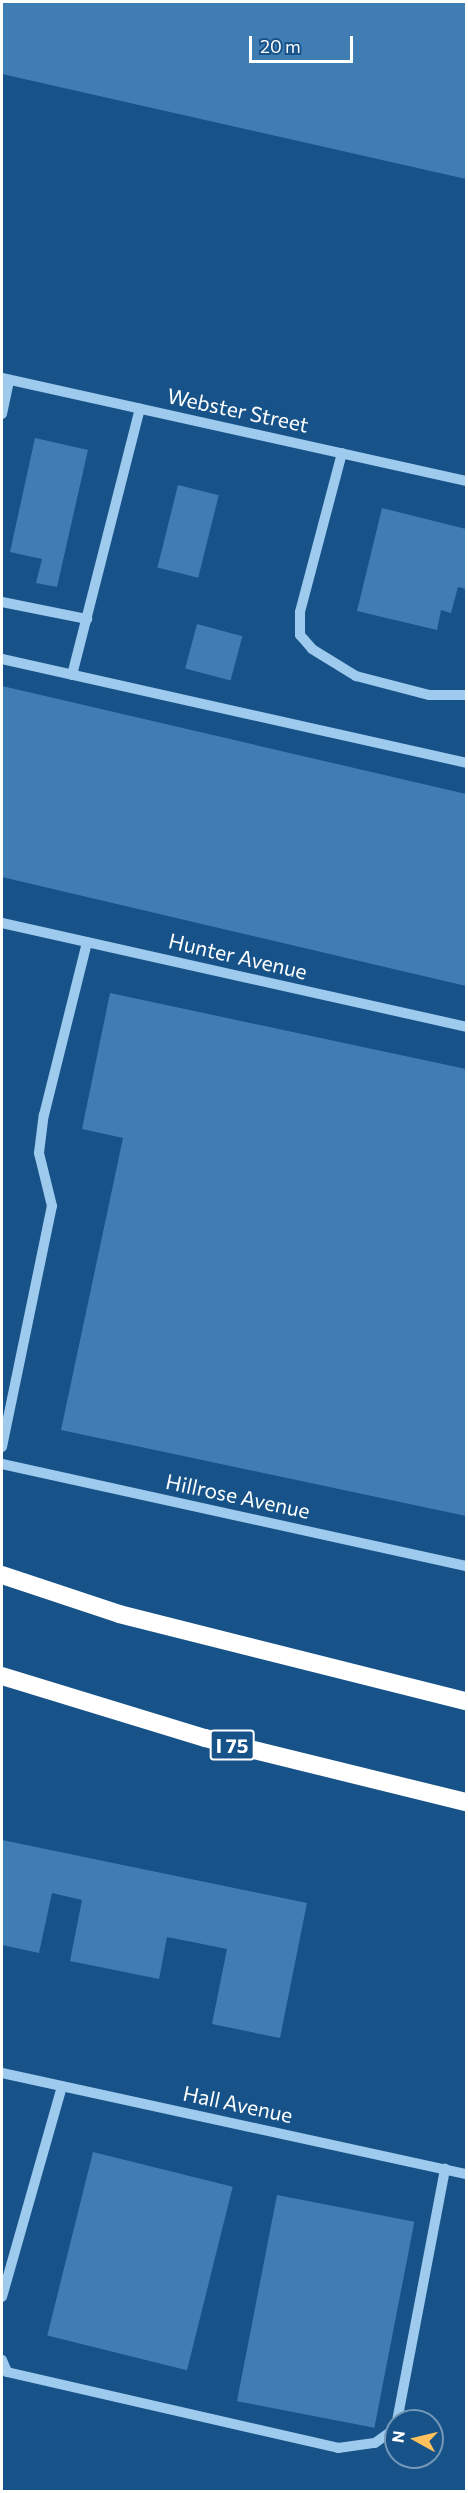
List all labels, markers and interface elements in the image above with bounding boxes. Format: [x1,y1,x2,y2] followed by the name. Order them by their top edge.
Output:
[252,24,356,62] scale bar
[260,35,301,57] text: 20 m
[165,383,311,437] street label: Webster Street
[166,928,310,984] street label: Hunter Avenue
[164,1468,312,1524] street label: Hillrose Avenue
[210,1728,254,1762] road number: I 75
[181,2080,295,2128] street label: Hall Avenue
[384,2409,444,2469] north arrow
[387,2429,408,2444] text: N

